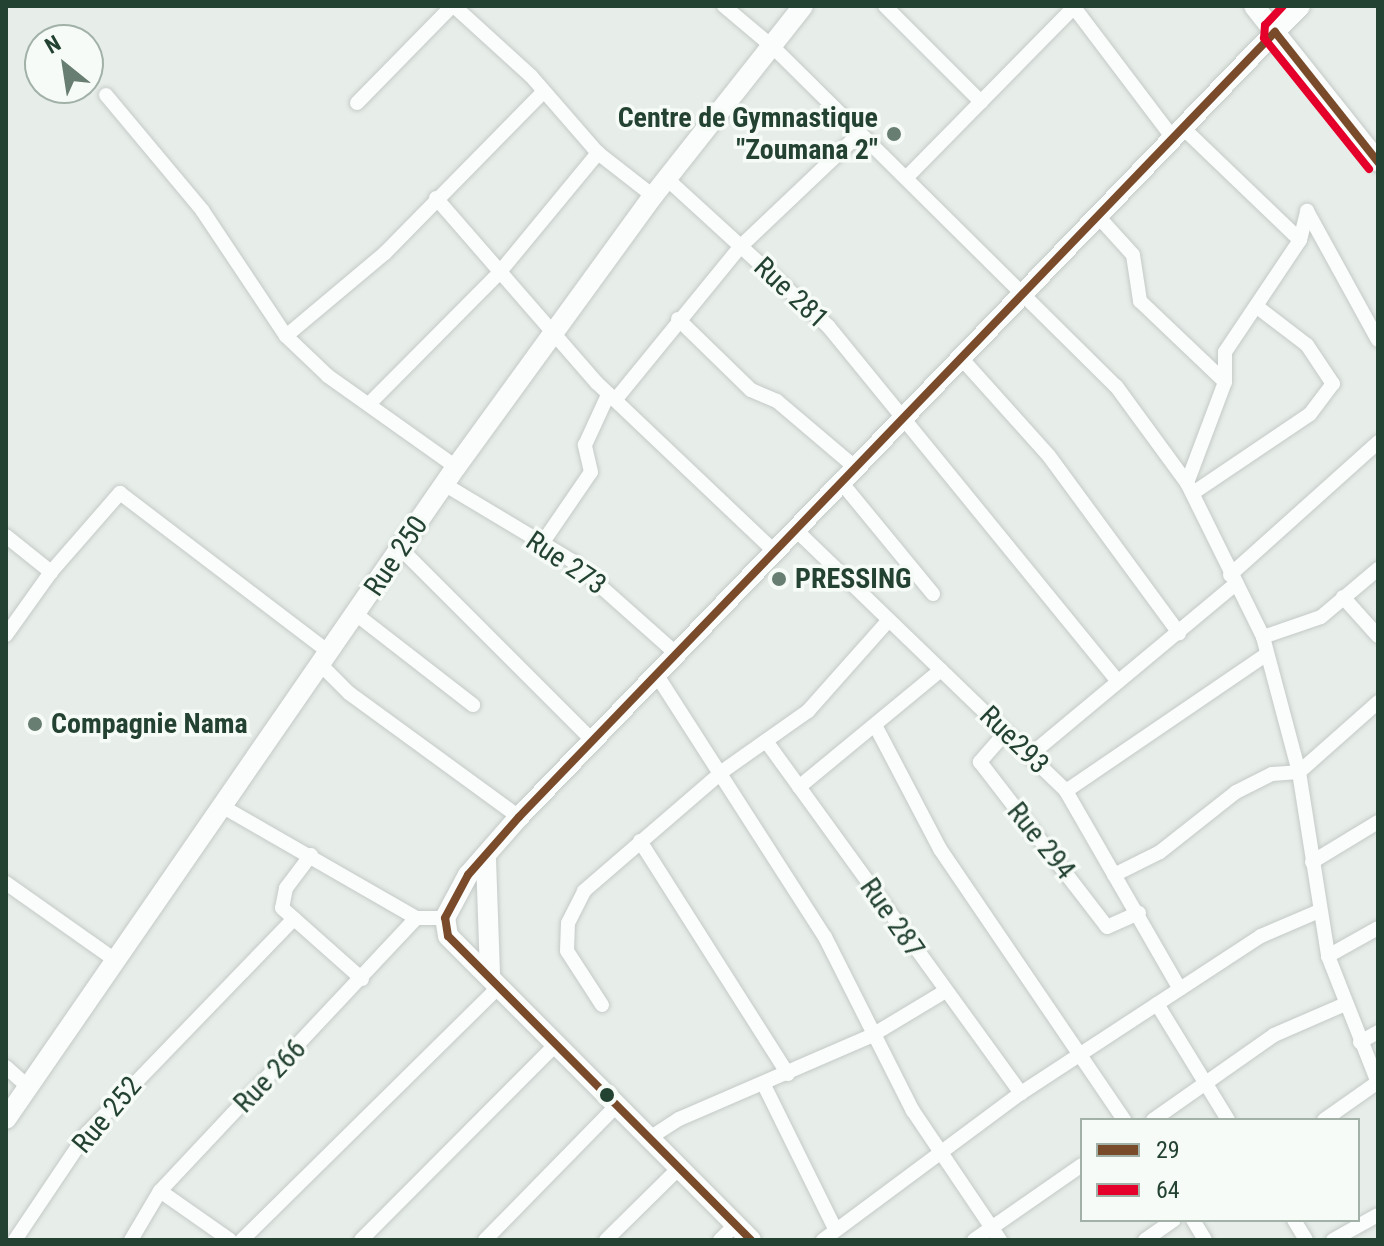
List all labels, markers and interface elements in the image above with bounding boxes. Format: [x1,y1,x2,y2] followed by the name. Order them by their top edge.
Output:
[24,24,104,104] north arrow
[41,30,65,59] text: N
[618,101,878,167] place label: Centre de Gymnastique "Zoumana 2"
[885,125,903,143] marker: Centre de Gymnastique "Zoumana 2"
[747,250,835,336] street label: Rue 281
[357,510,435,602] street label: Rue 250
[520,524,612,602] street label: Rue 273
[795,562,911,596] place label: PRESSING
[770,570,788,588] marker: PRESSING
[972,699,1056,781] street label: Rue293
[51,707,248,741] place label: Compagnie Nama
[26,715,44,733] marker: Compagnie Nama
[1000,796,1082,886] street label: Rue 294
[853,872,931,964] street label: Rue 287
[227,1032,313,1120] street label: Rue 266
[65,1070,149,1160] street label: Rue 252
[599,1087,615,1103] unlabelled marker
[1080,1118,1360,1222] legend
[1156,1136,1180,1164] text: 29
[1156,1176,1180,1204] text: 64

